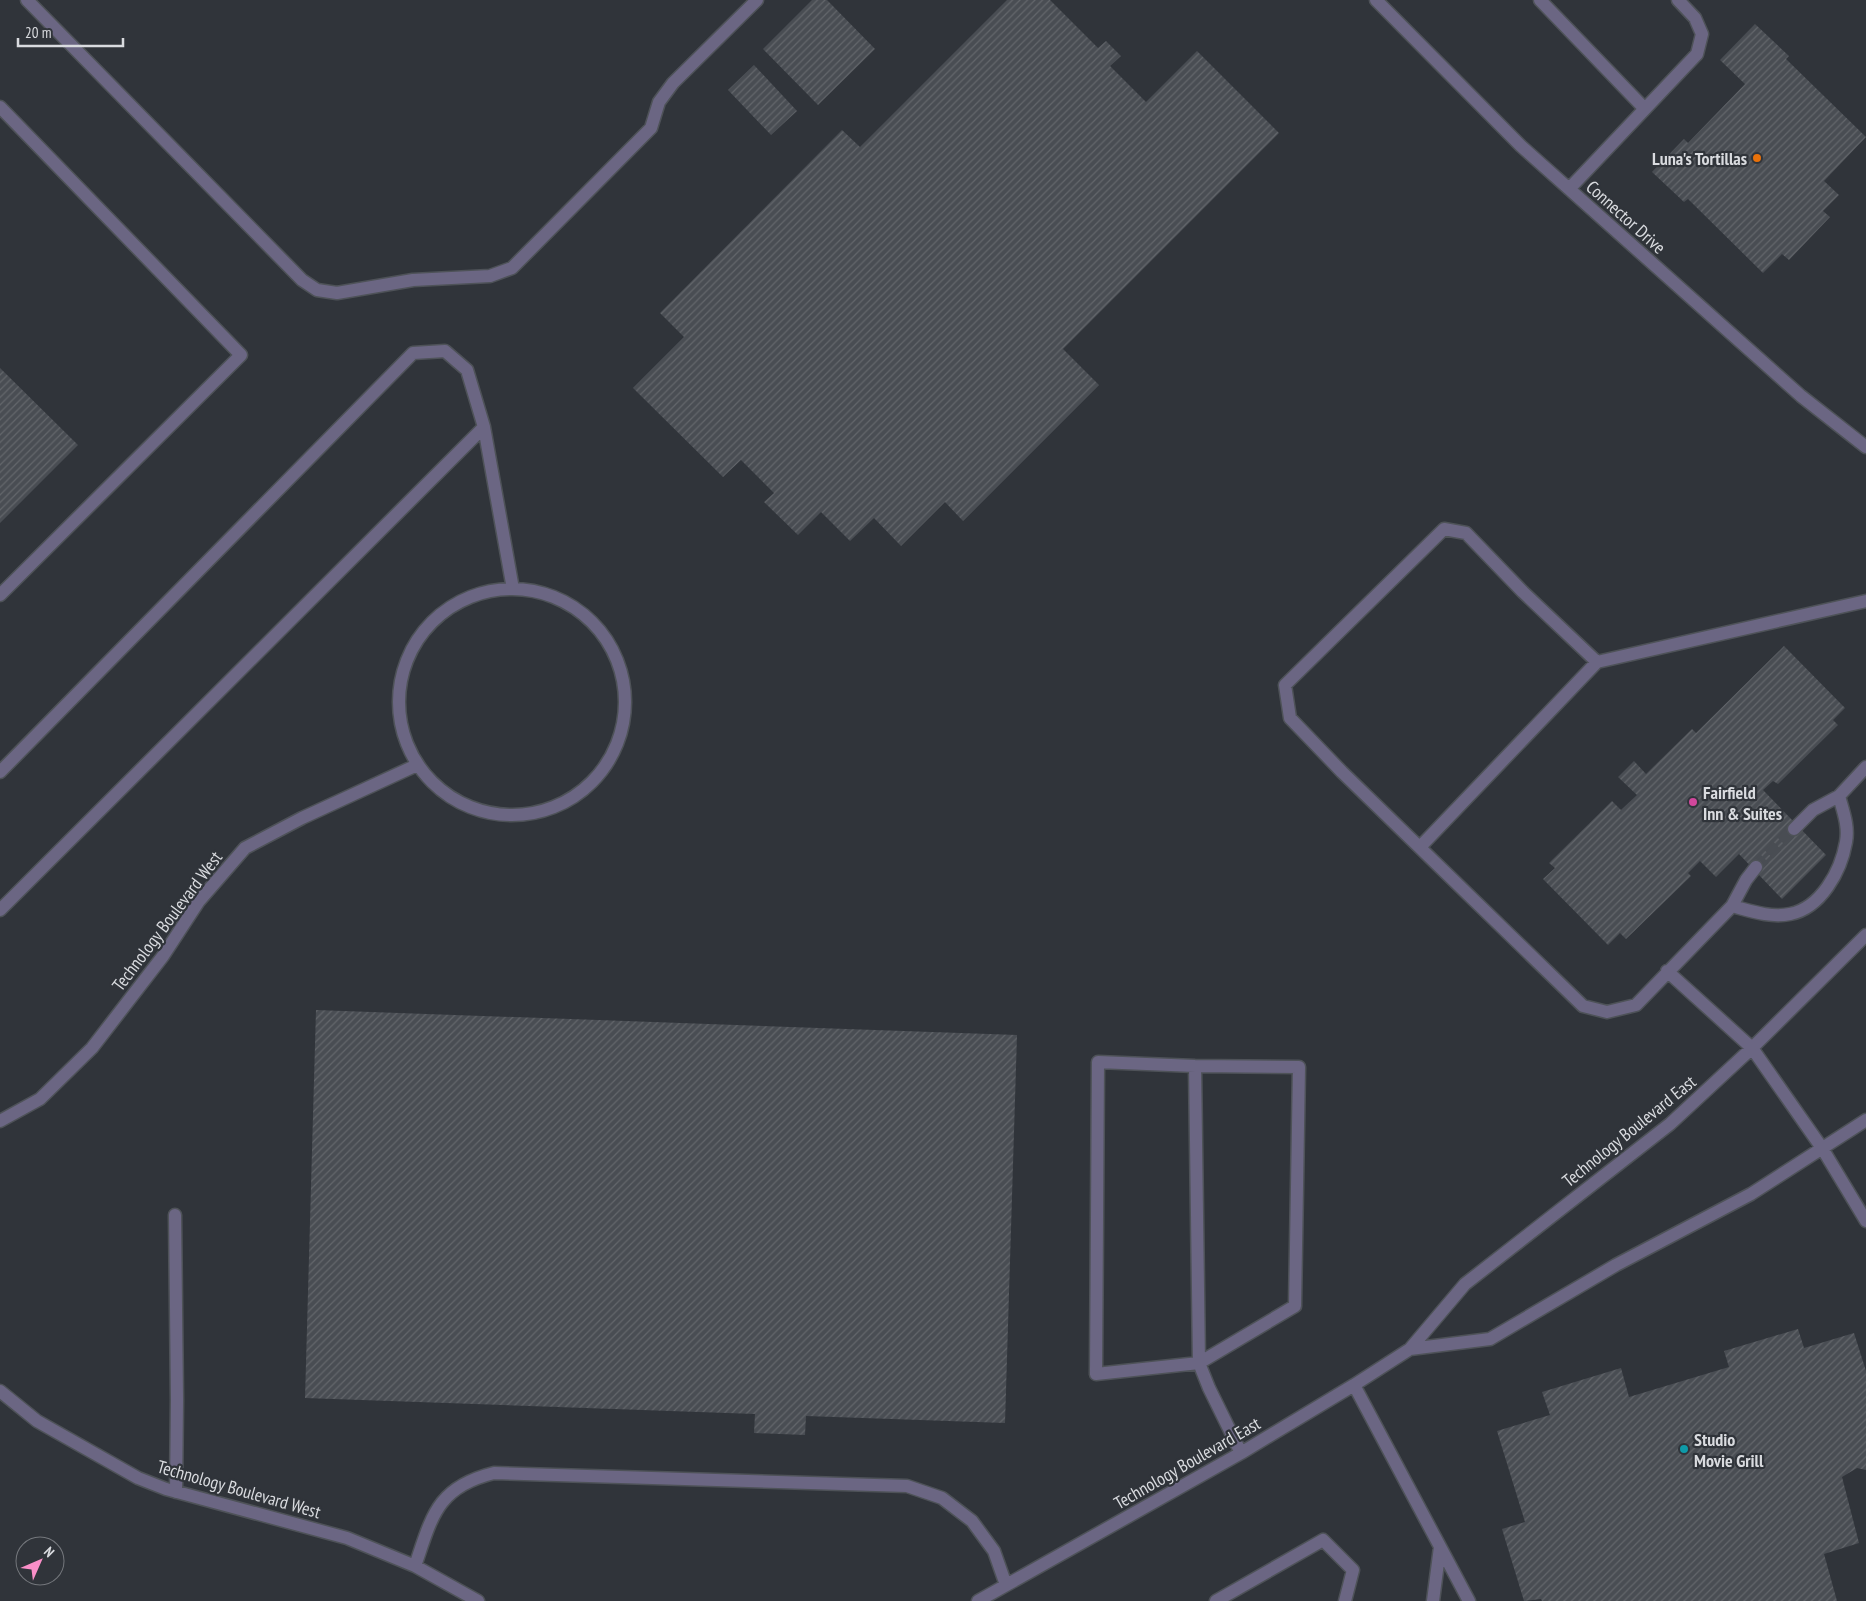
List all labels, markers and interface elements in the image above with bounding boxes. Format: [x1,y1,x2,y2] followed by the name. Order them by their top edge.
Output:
[18,15,122,47] scale bar
[25,23,51,42] text: 20 m
[1652,147,1747,170] place label: Luna's Tortillas
[1751,152,1763,164] marker: Luna's Tortillas
[1581,175,1671,259] street label: Connector Drive
[1703,781,1782,825] place label: Fairfield Inn & Suites
[1687,796,1699,808] marker: Fairfield Inn & Suites
[107,847,227,995] street label: Technology Boulevard West
[1558,1070,1701,1192] street label: Technology Boulevard East
[1110,1412,1264,1514] street label: Technology Boulevard East
[1694,1428,1764,1472] place label: Studio Movie Grill
[1678,1443,1690,1455] marker: Studio Movie Grill
[155,1455,323,1523] street label: Technology Boulevard West
[15,1536,65,1586] north arrow
[40,1543,58,1561] text: N

